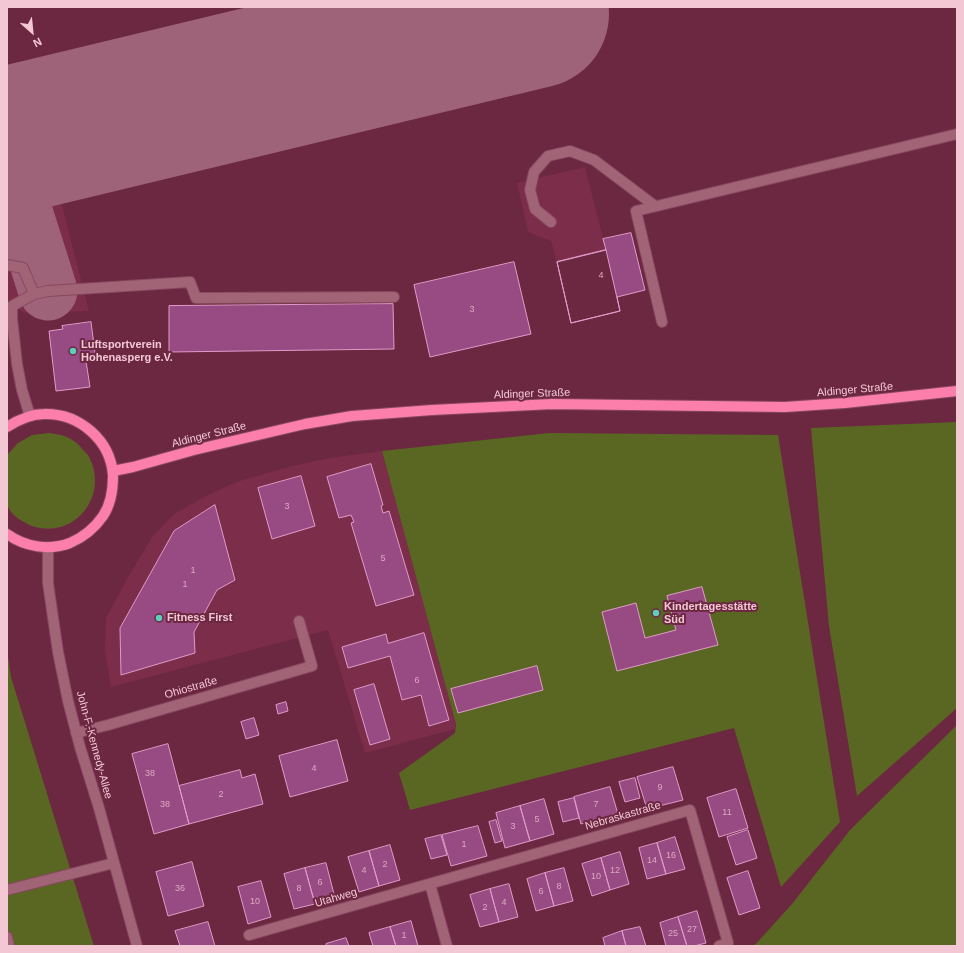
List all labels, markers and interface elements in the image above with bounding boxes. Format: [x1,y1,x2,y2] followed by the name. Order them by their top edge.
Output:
[12,12,52,52] north arrow
[31,36,44,50] text: N
[598,271,604,281] house number: 4
[469,305,475,315] house number: 3
[81,338,173,364] place label: Luftsportverein Hohenasperg e.V.
[68,346,78,356] marker: Luftsportverein Hohenasperg e.V.
[816,380,894,400] street label: Aldinger Straße
[494,386,570,402] street label: Aldinger Straße
[170,419,248,451] street label: Aldinger Straße
[284,502,290,512] house number: 3
[380,554,386,564] house number: 5
[190,566,196,576] house number: 1
[182,580,188,590] house number: 1
[664,600,757,626] place label: Kindertagesstätte Süd
[651,608,661,618] marker: Kindertagesstätte Süd
[167,611,232,625] place label: Fitness First
[154,613,164,623] marker: Fitness First
[163,674,219,702] street label: Ohiostraße
[414,676,420,686] house number: 6
[73,690,115,800] street label: John-F.-Kennedy-Allee
[311,764,317,774] house number: 4
[145,769,155,779] house number: 38
[657,783,663,793] house number: 9
[218,790,224,800] house number: 2
[584,799,662,833] street label: Nebraskastraße
[160,800,170,810] house number: 38
[593,800,599,810] house number: 7
[722,808,732,818] house number: 11
[534,815,540,825] house number: 5
[510,822,516,832] house number: 3
[461,840,467,850] house number: 1
[666,851,676,861] house number: 16
[647,856,657,866] house number: 14
[382,860,388,870] house number: 2
[361,866,367,876] house number: 4
[610,866,620,876] house number: 12
[591,872,601,882] house number: 10
[317,878,323,888] house number: 6
[556,882,562,892] house number: 8
[175,884,185,894] house number: 36
[296,884,302,894] house number: 8
[313,886,359,910] street label: Utahweg
[538,887,544,897] house number: 6
[250,897,260,907] house number: 10
[501,898,507,908] house number: 4
[482,903,488,913] house number: 2
[687,925,697,935] house number: 27
[668,929,678,939] house number: 25
[401,931,407,941] house number: 1

